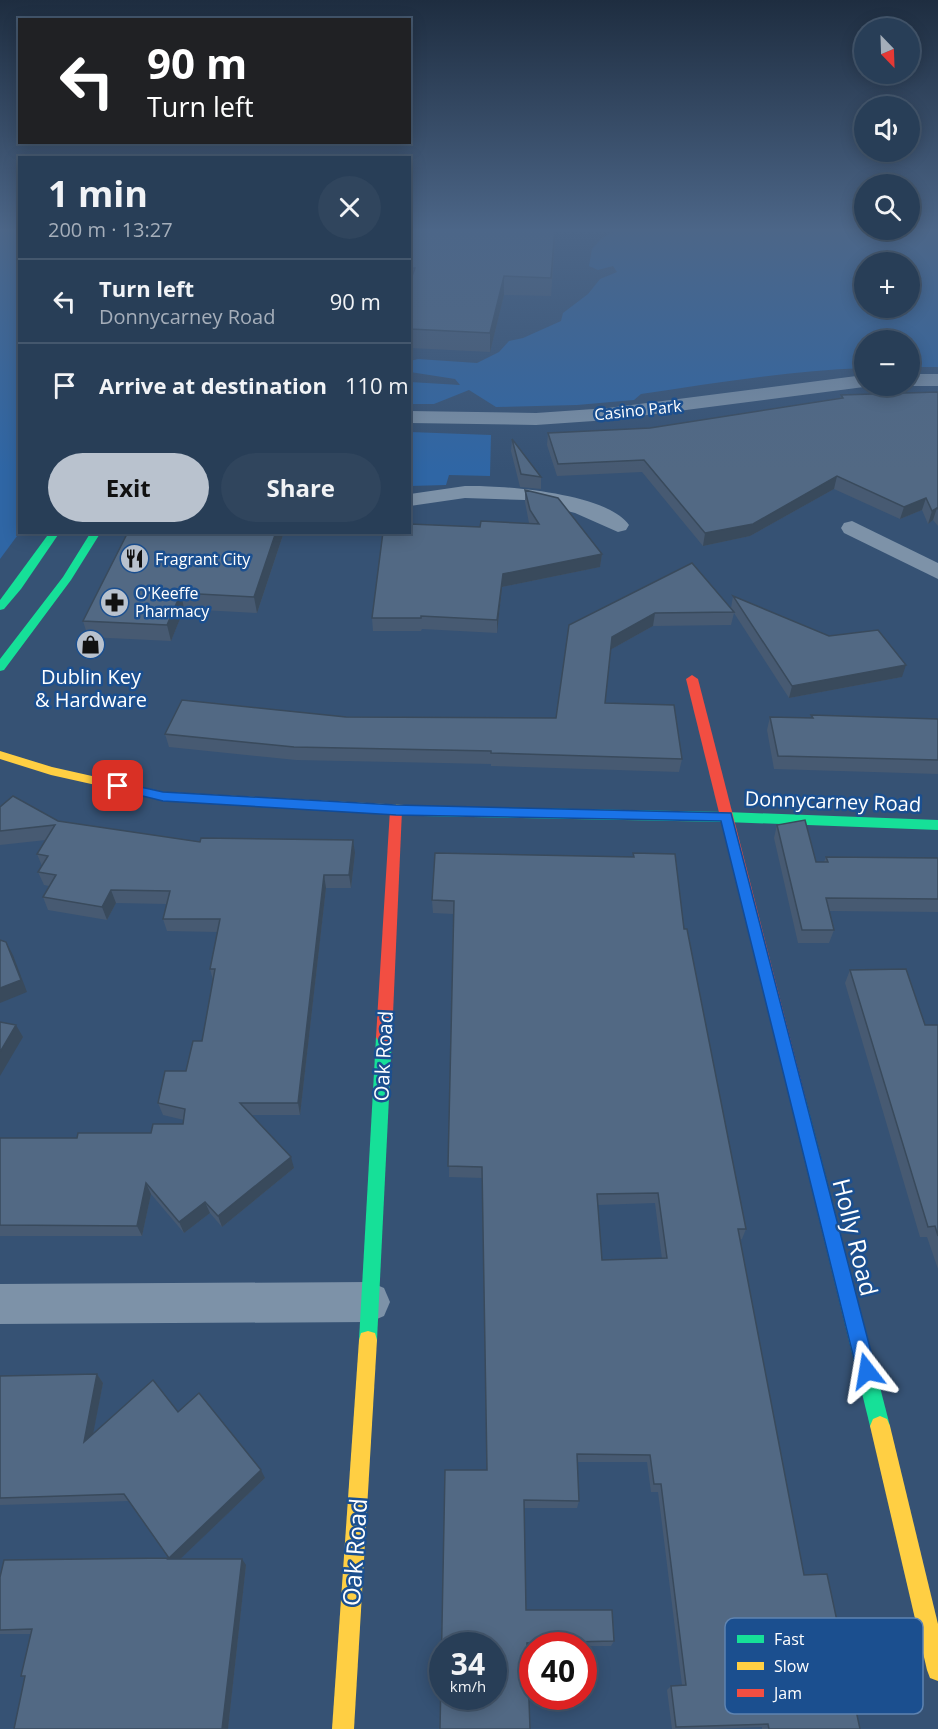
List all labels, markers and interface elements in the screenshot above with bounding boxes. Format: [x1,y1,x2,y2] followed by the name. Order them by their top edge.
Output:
[854,18,920,84] north arrow
[854,18,920,396] map controls
[147,34,247,91] text: 90 m
[48,42,126,120] icon: left
[147,88,254,125] text: Turn left
[854,96,920,162] button: sound
[48,169,148,218] text: 1 min
[854,174,920,240] button: search
[318,176,381,239] button: close
[48,216,173,243] text: 200 m · 13:27
[854,252,920,318] button: +
[99,273,194,303] text: Turn left
[48,285,81,318] icon: left
[330,286,381,316] text: 90 m
[99,303,275,330] text: Donnycarney Road
[854,330,920,396] button: −
[48,369,81,402] icon: arrive
[99,370,327,400] text: Arrive at destination
[345,370,409,400] text: 110 m
[593,394,683,426] street label: Casino Park
[48,453,209,522] button: Exit
[221,453,381,522] button: Share
[118,543,150,575] restaurant icon: Fragrant City
[155,548,251,570] place label: Fragrant City
[135,582,210,622] place label: O'Keeffe Pharmacy
[98,586,130,618] pharmacy icon: O'Keeffe Pharmacy
[75,629,107,661] shop icon: Dublin Key & Hardware
[35,663,147,713] place label: Dublin Key & Hardware
[92,760,143,811] pin
[101,769,134,802] icon: arrive
[744,784,922,818] street label: Donnycarney Road
[367,1010,399,1102] street label: Oak Road
[826,1175,886,1299] street label: Holly Road
[835,1339,899,1403] position arrow
[334,1497,374,1607] street label: Oak Road
[725,1618,923,1714] legend
[774,1628,805,1650] text: Fast
[519,1632,597,1710] speed limit sign: 40
[451,1643,485,1684] text: 34
[774,1655,809,1677] text: Slow
[450,1676,486,1696] text: km/h
[772,1682,802,1704] text: Jam

